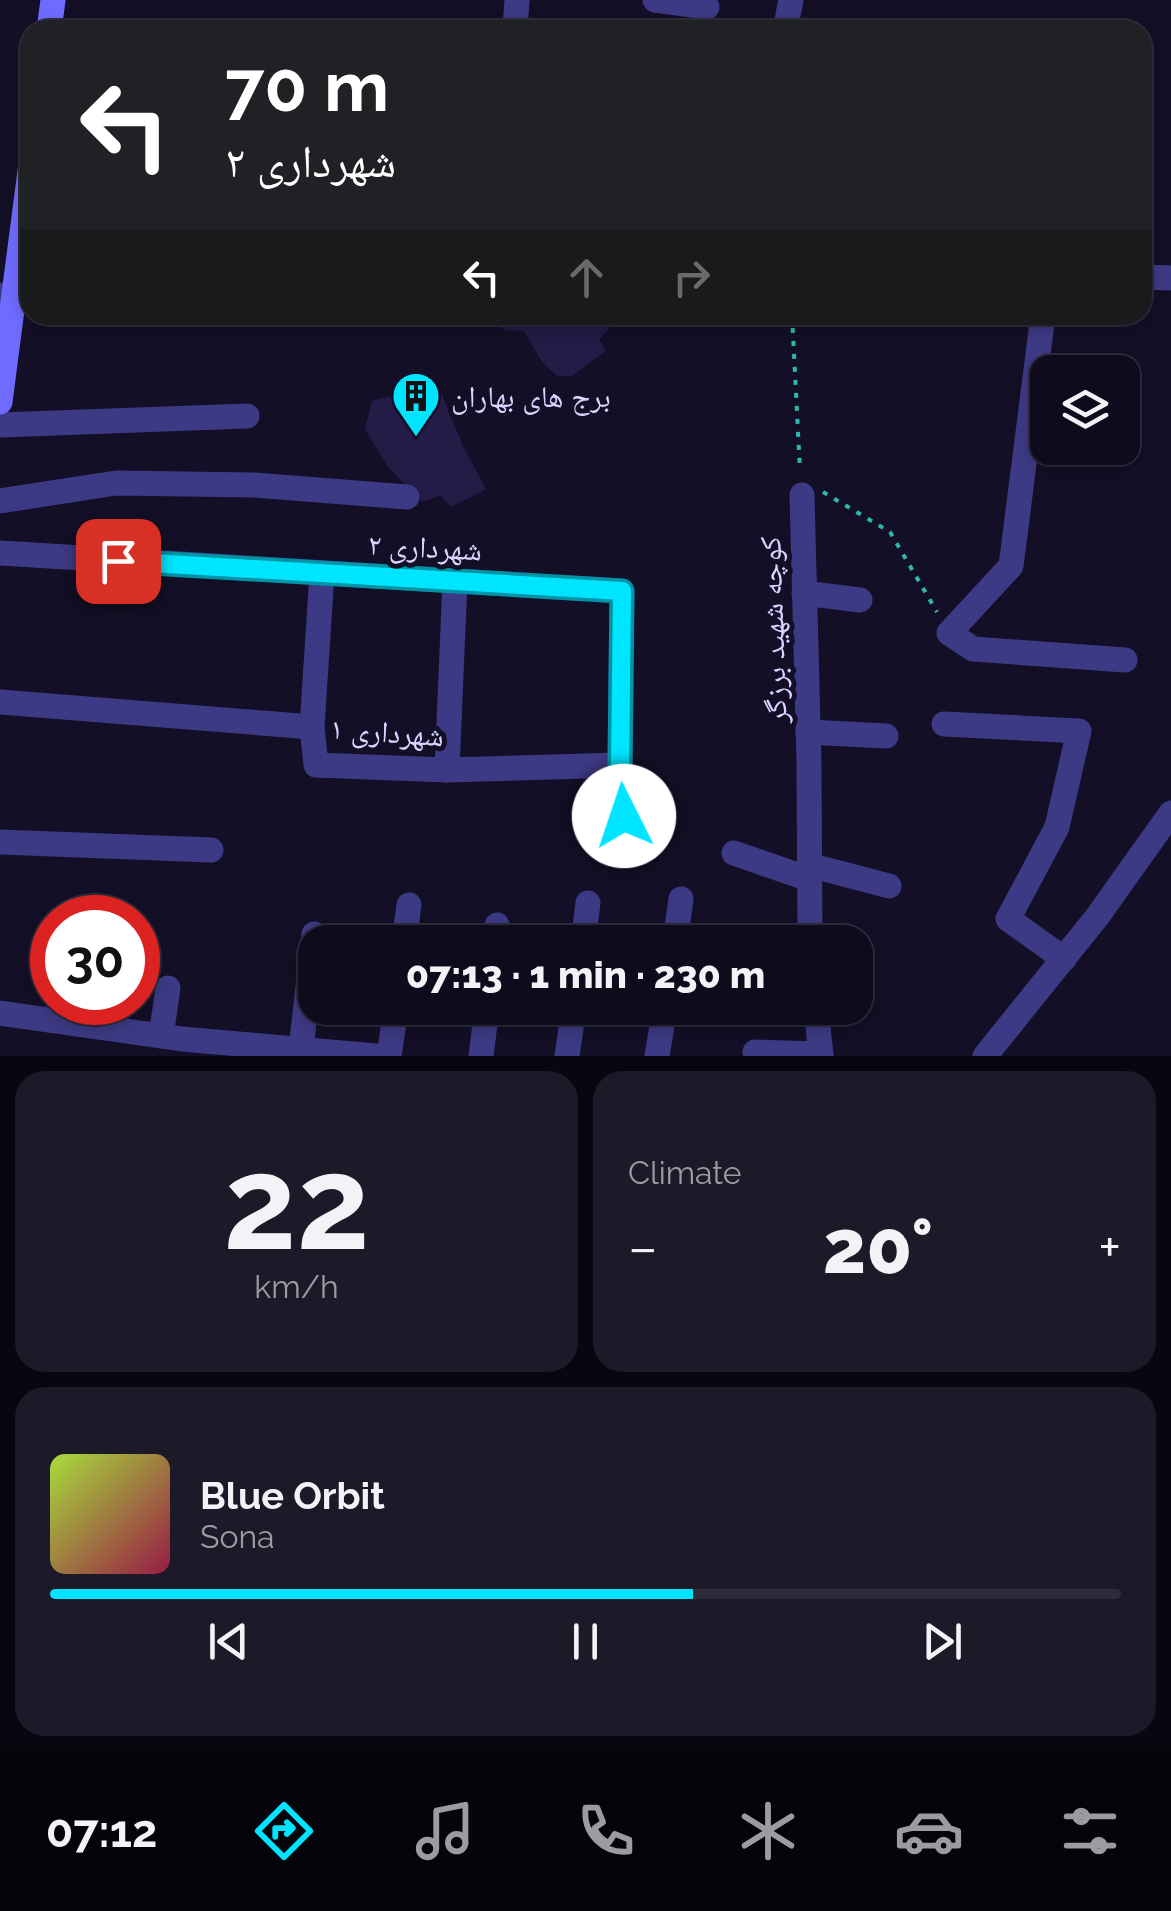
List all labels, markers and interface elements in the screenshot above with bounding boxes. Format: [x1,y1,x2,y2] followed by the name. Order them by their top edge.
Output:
[225,45,389,127] text: 70 m
[60,60,190,190] icon: left
[225,135,396,188] text: شهرداری ۲
[454,250,509,305] icon: left
[559,250,614,305] icon: ahead
[664,250,719,305] icon: right
[1030,355,1140,465] map controls
[1030,355,1140,465] button: layers
[390,370,442,438] building icon: برج های بهاران
[451,379,611,416] place label: برج های بهاران
[76,519,161,604] pin
[367,527,483,568] street label: شهرداری ۲
[91,534,146,589] icon: arrive
[752,536,794,725] street label: کوچه شهید برزگر
[329,711,445,754] street label: شهرداری ۱
[572,764,676,868] position arrow
[30,895,160,1025] speed limit sign: 30
[406,952,765,997] text: 07:13 · 1 min · 230 m
[223,1127,370,1279] text: 22
[628,1154,742,1191] text: Climate
[823,1202,933,1291] text: 20°
[628,1215,658,1280] text: −
[1098,1215,1121,1280] text: +
[254,1268,339,1305] text: km/h
[200,1473,385,1518] text: Blue Orbit
[200,1518,275,1555] text: Sona
[201,1614,256,1669] icon: previous
[558,1614,613,1669] icon: pause
[915,1614,970,1669] icon: next
[249,1796,319,1866] icon: directions
[410,1796,480,1866] icon: music
[571,1796,641,1866] icon: phone
[733,1796,803,1866] icon: climate
[894,1796,964,1866] icon: car
[1055,1796,1125,1866] icon: filters
[46,1805,157,1858] text: 07:12

